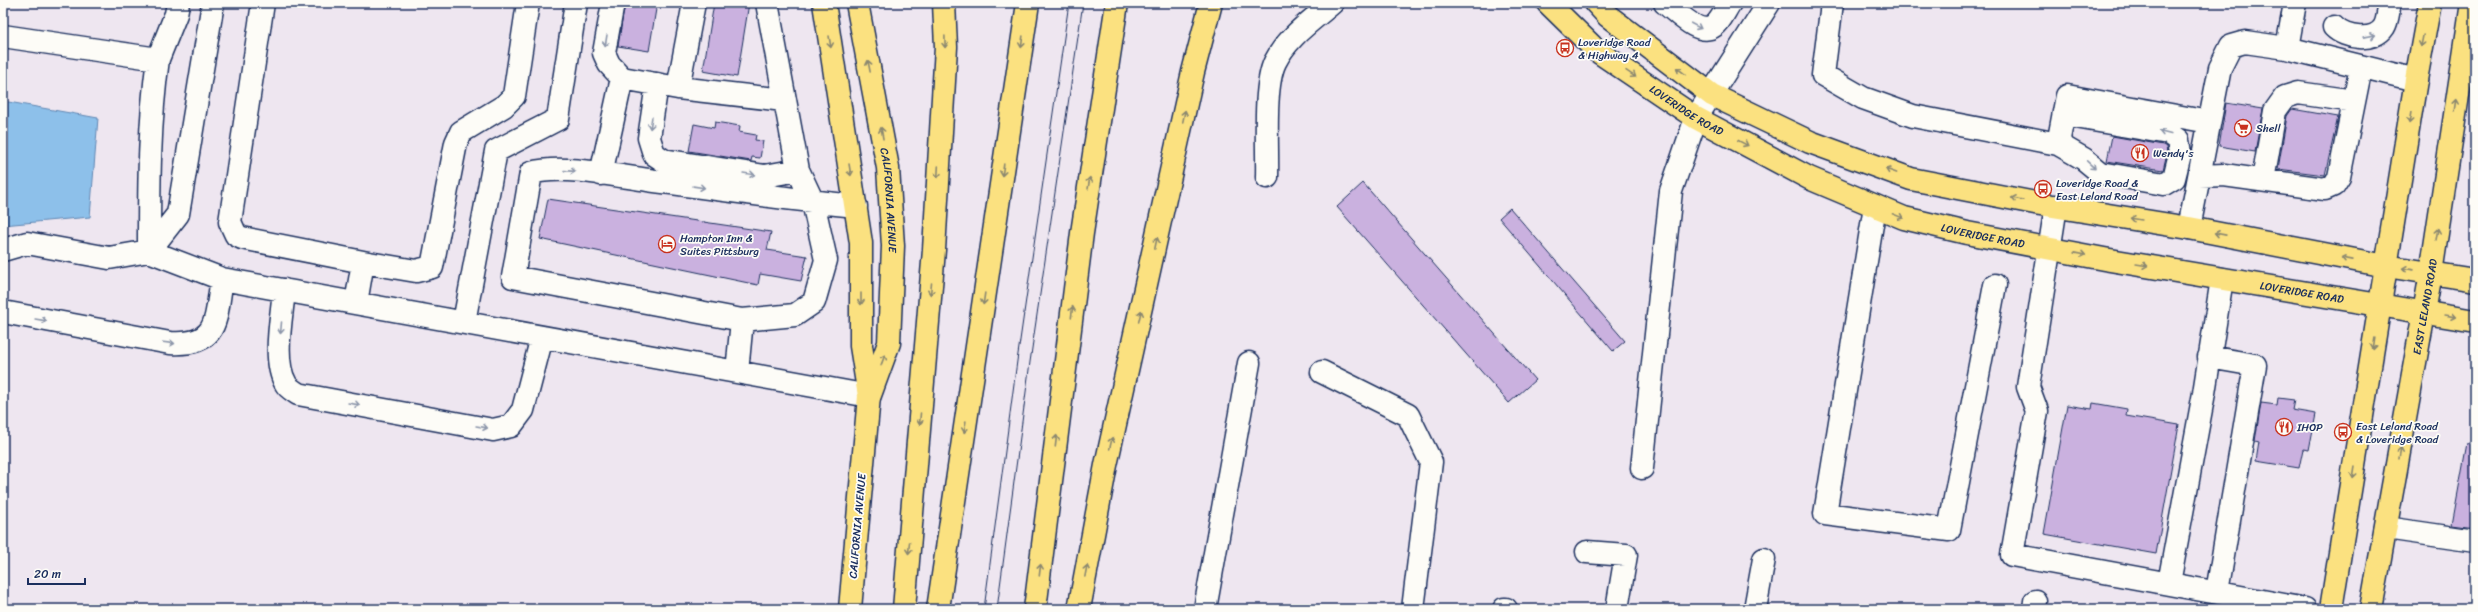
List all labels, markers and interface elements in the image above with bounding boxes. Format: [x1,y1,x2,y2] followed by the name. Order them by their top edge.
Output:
[1690,23,1702,30] one-way arrow
[2363,31,2376,39] one-way arrow
[1578,33,1652,65] place label: Loveridge Road & Highway 4
[2418,34,2426,47] one-way arrow
[602,35,610,48] one-way arrow
[826,35,834,48] one-way arrow
[942,35,949,48] one-way arrow
[1018,35,1026,48] one-way arrow
[1555,38,1575,58] bus stop icon: Loveridge Road & Highway 4
[865,59,873,72] one-way arrow
[1676,67,1687,75] one-way arrow
[1625,69,1636,78] one-way arrow
[1645,80,1727,141] street label: LOVERIDGE ROAD
[2452,99,2460,112] one-way arrow
[1180,110,1188,123] one-way arrow
[2406,111,2414,124] one-way arrow
[647,116,655,129] one-way arrow
[2233,118,2253,138] supermarket icon: Shell
[2256,119,2281,138] place label: Shell
[877,127,885,140] one-way arrow
[2158,128,2171,136] one-way arrow
[1737,140,1749,147] one-way arrow
[2130,143,2150,163] restaurant icon: Wendy's
[2153,144,2195,163] place label: Wendy's
[874,146,902,254] street label: CALIFORNIA AVENUE
[2085,161,2096,170] one-way arrow
[846,163,854,176] one-way arrow
[999,163,1007,176] one-way arrow
[934,165,942,178] one-way arrow
[1884,167,1897,174] one-way arrow
[563,168,576,175] one-way arrow
[742,170,755,178] one-way arrow
[2056,174,2139,206] place label: Loveridge Road & East Leland Road
[1085,177,1093,190] one-way arrow
[2033,179,2053,199] bus stop icon: Loveridge Road & East Leland Road
[692,183,705,191] one-way arrow
[2011,195,2024,203] one-way arrow
[1892,212,1904,220] one-way arrow
[2130,215,2143,223] one-way arrow
[1939,218,2027,254] street label: LOVERIDGE ROAD
[2433,228,2441,241] one-way arrow
[680,229,760,261] place label: Hampton Inn & Suites Pittsburg
[2214,229,2227,237] one-way arrow
[657,234,677,254] hotel icon: Hampton Inn & Suites Pittsburg
[1153,237,1161,250] one-way arrow
[2073,251,2086,259] one-way arrow
[2341,254,2354,262] one-way arrow
[2408,257,2443,356] street label: EAST LELAND ROAD
[2135,261,2148,269] one-way arrow
[2402,265,2415,273] one-way arrow
[2258,276,2346,309] street label: LOVERIDGE ROAD
[927,282,935,295] one-way arrow
[857,292,865,305] one-way arrow
[980,292,988,305] one-way arrow
[1068,306,1076,319] one-way arrow
[1136,310,1144,323] one-way arrow
[2443,313,2456,321] one-way arrow
[34,317,47,325] one-way arrow
[277,321,285,334] one-way arrow
[2370,337,2378,350] one-way arrow
[162,339,175,347] one-way arrow
[880,354,888,366] one-way arrow
[347,400,360,408] one-way arrow
[916,412,924,425] one-way arrow
[2274,417,2294,437] restaurant icon: IHOP
[2356,417,2439,449] place label: East Leland Road & Loveridge Road
[2296,418,2323,437] place label: IHOP
[961,420,969,433] one-way arrow
[2333,422,2353,442] bus stop icon: East Leland Road & Loveridge Road
[475,424,488,432] one-way arrow
[1052,435,1060,448] one-way arrow
[1108,437,1116,450] one-way arrow
[2396,447,2404,460] one-way arrow
[2350,465,2358,478] one-way arrow
[843,472,872,579] street label: CALIFORNIA AVENUE
[905,541,912,554] one-way arrow
[28,560,85,586] scale bar
[34,563,61,585] text: 20 m
[1036,564,1044,577] one-way arrow
[1082,565,1090,578] one-way arrow

